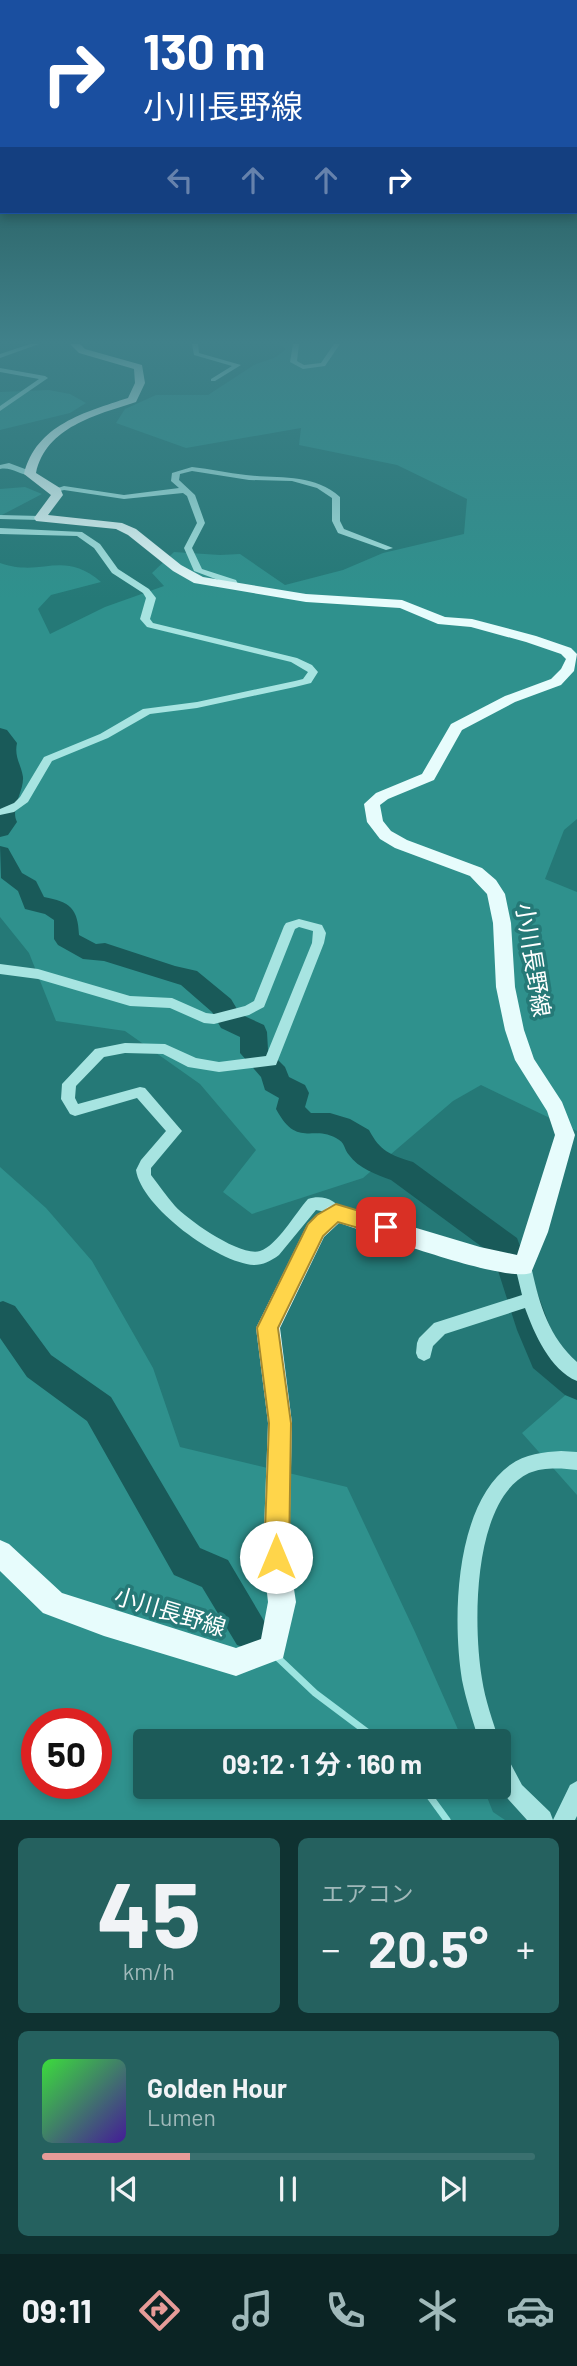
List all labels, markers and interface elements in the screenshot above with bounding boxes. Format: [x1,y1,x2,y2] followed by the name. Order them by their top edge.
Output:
[143,21,265,80] text: 130 m
[28,28,119,119] icon: right
[143,86,303,124] text: 小川長野線
[161,161,199,199] icon: left
[234,161,272,199] icon: ahead
[307,161,345,199] icon: ahead
[380,161,418,199] icon: right
[511,901,557,1019] street label: 小川長野線
[356,1197,416,1257] pin
[367,1208,405,1246] icon: arrive
[239,1520,313,1594] position arrow
[111,1581,229,1641] street label: 小川長野線
[21,1708,112,1799] speed limit sign: 50
[222,1748,422,1779] text: 09:12 · 1 分 · 160 m
[97,1857,201,1966] text: 45
[322,1879,414,1907] text: エアコン
[368,1916,488,1978] text: 20.5°
[322,1925,341,1971] text: −
[516,1925,535,1971] text: +
[123,1957,175,1985] text: km/h
[147,2072,287,2103] text: Golden Hour
[147,2103,216,2131] text: Lumen
[105,2170,143,2208] icon: previous
[269,2170,307,2208] icon: pause
[434,2170,472,2208] icon: next
[135,2286,184,2335] icon: directions
[228,2286,277,2335] icon: music
[321,2286,370,2335] icon: phone
[413,2286,462,2335] icon: climate
[506,2286,555,2335] icon: car
[22,2291,92,2329] text: 09:11

